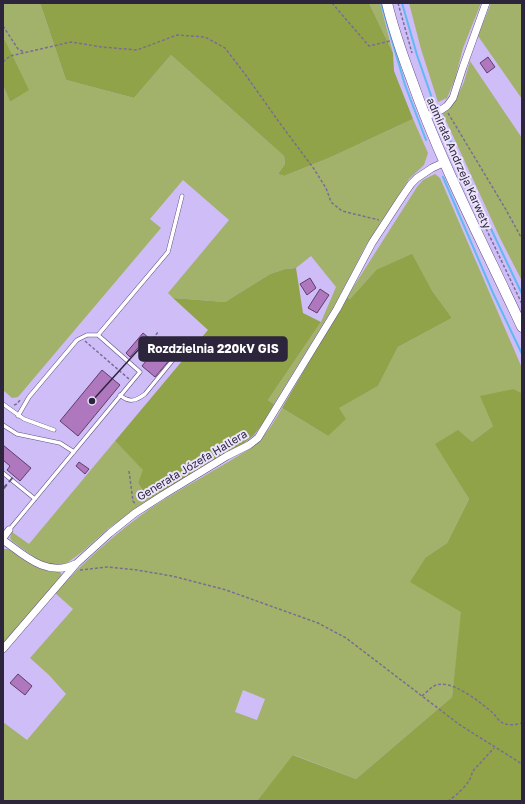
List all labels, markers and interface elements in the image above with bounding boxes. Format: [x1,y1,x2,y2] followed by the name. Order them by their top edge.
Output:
[425,95,494,230] street label: admirała Andrzeja Karwety
[139,337,287,361] callout: Rozdzielnia 220kV GIS
[147,341,279,356] text: Rozdzielnia 220kV GIS
[134,427,249,503] street label: Generała Józefa Hallera

